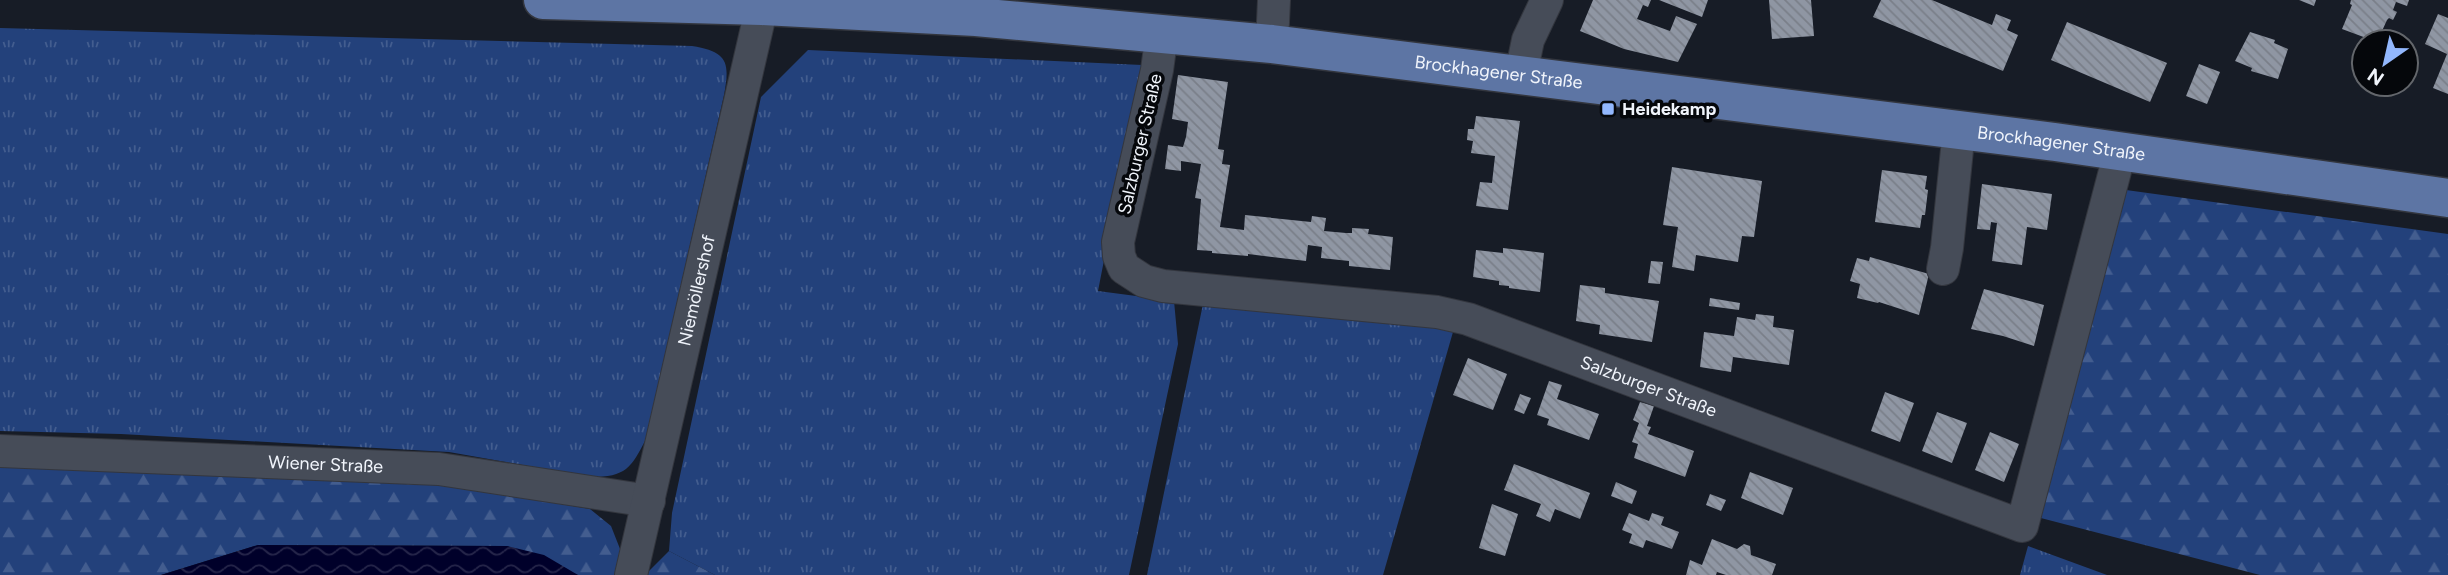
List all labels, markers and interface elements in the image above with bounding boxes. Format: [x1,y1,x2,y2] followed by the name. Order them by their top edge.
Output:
[2350,28,2420,98] north arrow
[1413,51,1584,94] street label: Brockhagener Straße
[2363,63,2388,90] text: N
[1113,71,1167,216] street label: Salzburger Straße
[1622,98,1716,120] place label: Heidekamp
[1600,101,1616,117] marker: Heidekamp
[1976,121,2147,166] street label: Brockhagener Straße
[673,233,720,348] street label: Niemöllershof
[1577,351,1720,422] street label: Salzburger Straße
[268,451,384,478] street label: Wiener Straße

